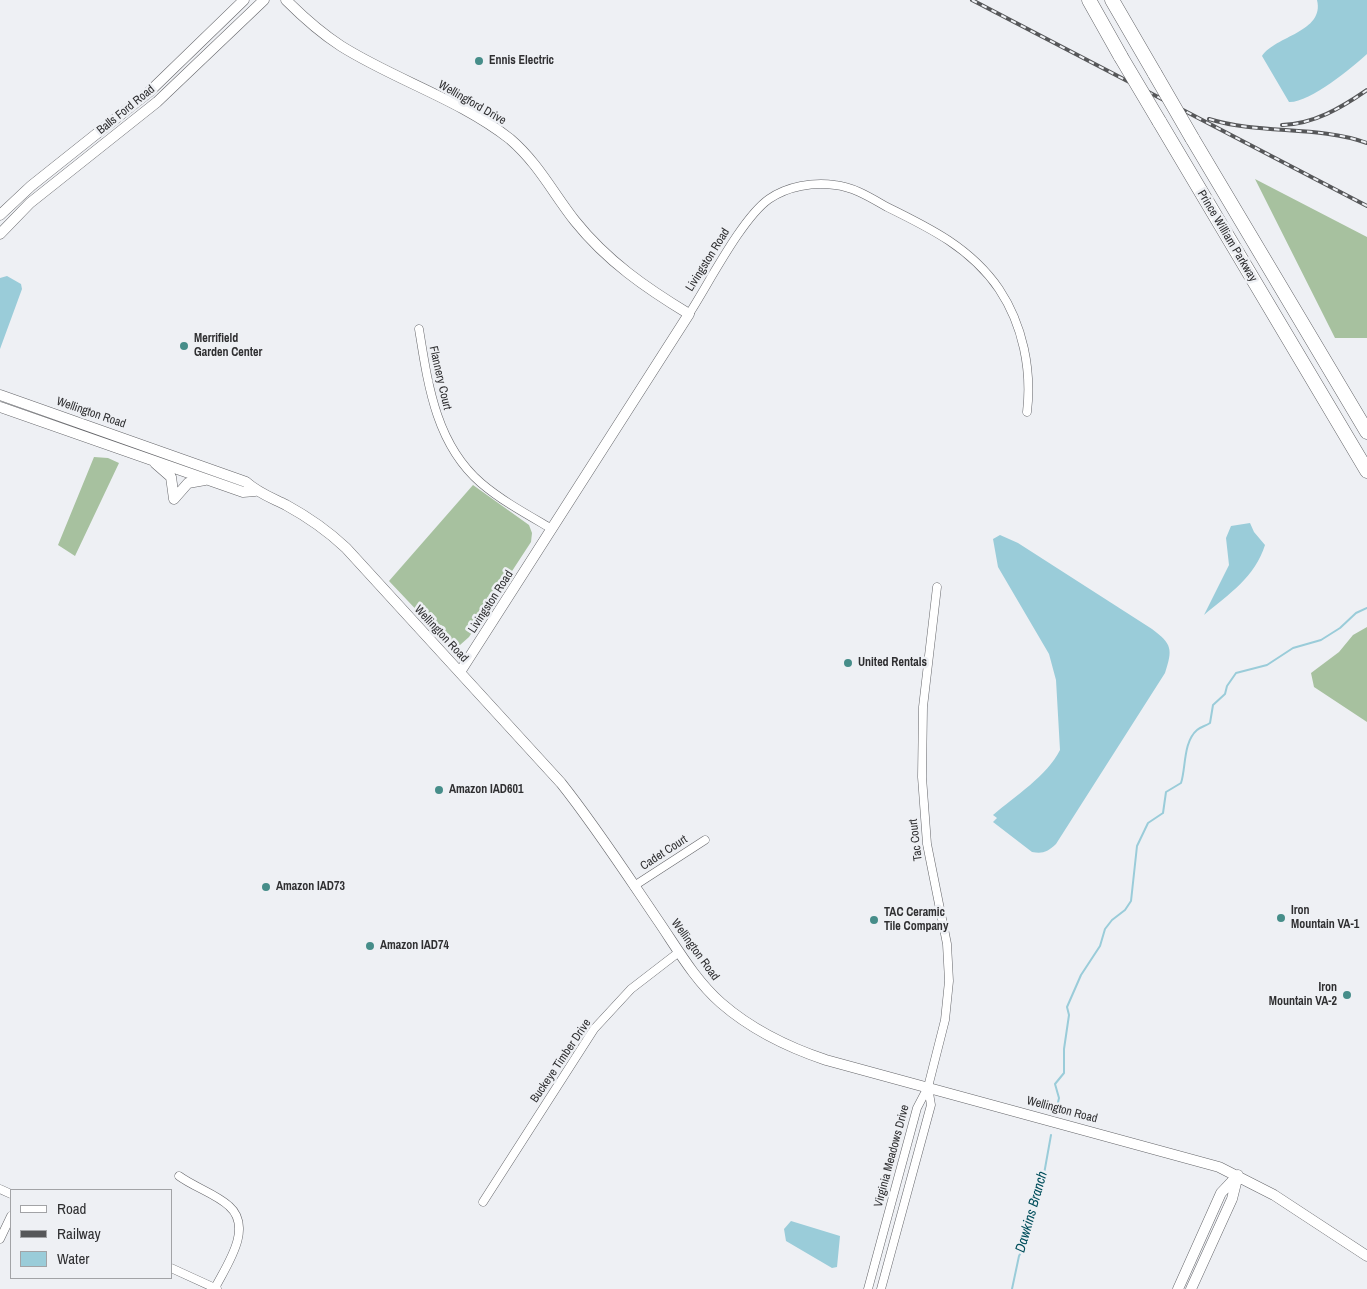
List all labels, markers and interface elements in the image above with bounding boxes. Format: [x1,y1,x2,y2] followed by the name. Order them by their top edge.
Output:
[489,54,554,68] place label: Ennis Electric
[473,55,485,67] marker: Ennis Electric
[436,78,508,128] street label: Wellingford Drive
[94,82,158,138] street label: Balls Ford Road
[1194,188,1260,284] street label: Prince William Parkway
[683,226,733,294] street label: Livingston Road
[194,332,262,360] place label: Merrifield Garden Center
[178,340,190,352] marker: Merrifield Garden Center
[426,345,454,411] street label: Flannery Court
[54,394,128,432] street label: Wellington Road
[465,568,517,636] street label: Livingston Road
[411,603,471,665] street label: Wellington Road
[858,656,927,670] place label: United Rentals
[842,657,854,669] marker: United Rentals
[449,783,523,797] place label: Amazon IAD601
[433,784,445,796] marker: Amazon IAD601
[906,818,926,862] street label: Tac Court
[638,833,690,873] street label: Cadet Court
[276,880,345,894] place label: Amazon IAD73
[260,881,272,893] marker: Amazon IAD73
[1291,904,1359,932] place label: Iron Mountain VA-1
[884,906,948,934] place label: TAC Ceramic Tile Company
[1275,912,1287,924] marker: Iron Mountain VA-1
[868,914,880,926] marker: TAC Ceramic Tile Company
[668,916,722,984] street label: Wellington Road
[380,939,449,953] place label: Amazon IAD74
[364,940,376,952] marker: Amazon IAD74
[1269,981,1337,1009] place label: Iron Mountain VA-2
[1341,989,1353,1001] marker: Iron Mountain VA-2
[528,1016,594,1106] street label: Buckeye Timber Drive
[1025,1094,1099,1126] street label: Wellington Road
[871,1103,913,1209] street label: Virginia Meadows Drive
[1012,1170,1052,1254] water label: Dawkins Branch
[10,1189,172,1279] legend
[57,1198,86,1219] text: Road
[57,1223,101,1244] text: Railway
[57,1248,89,1269] text: Water

